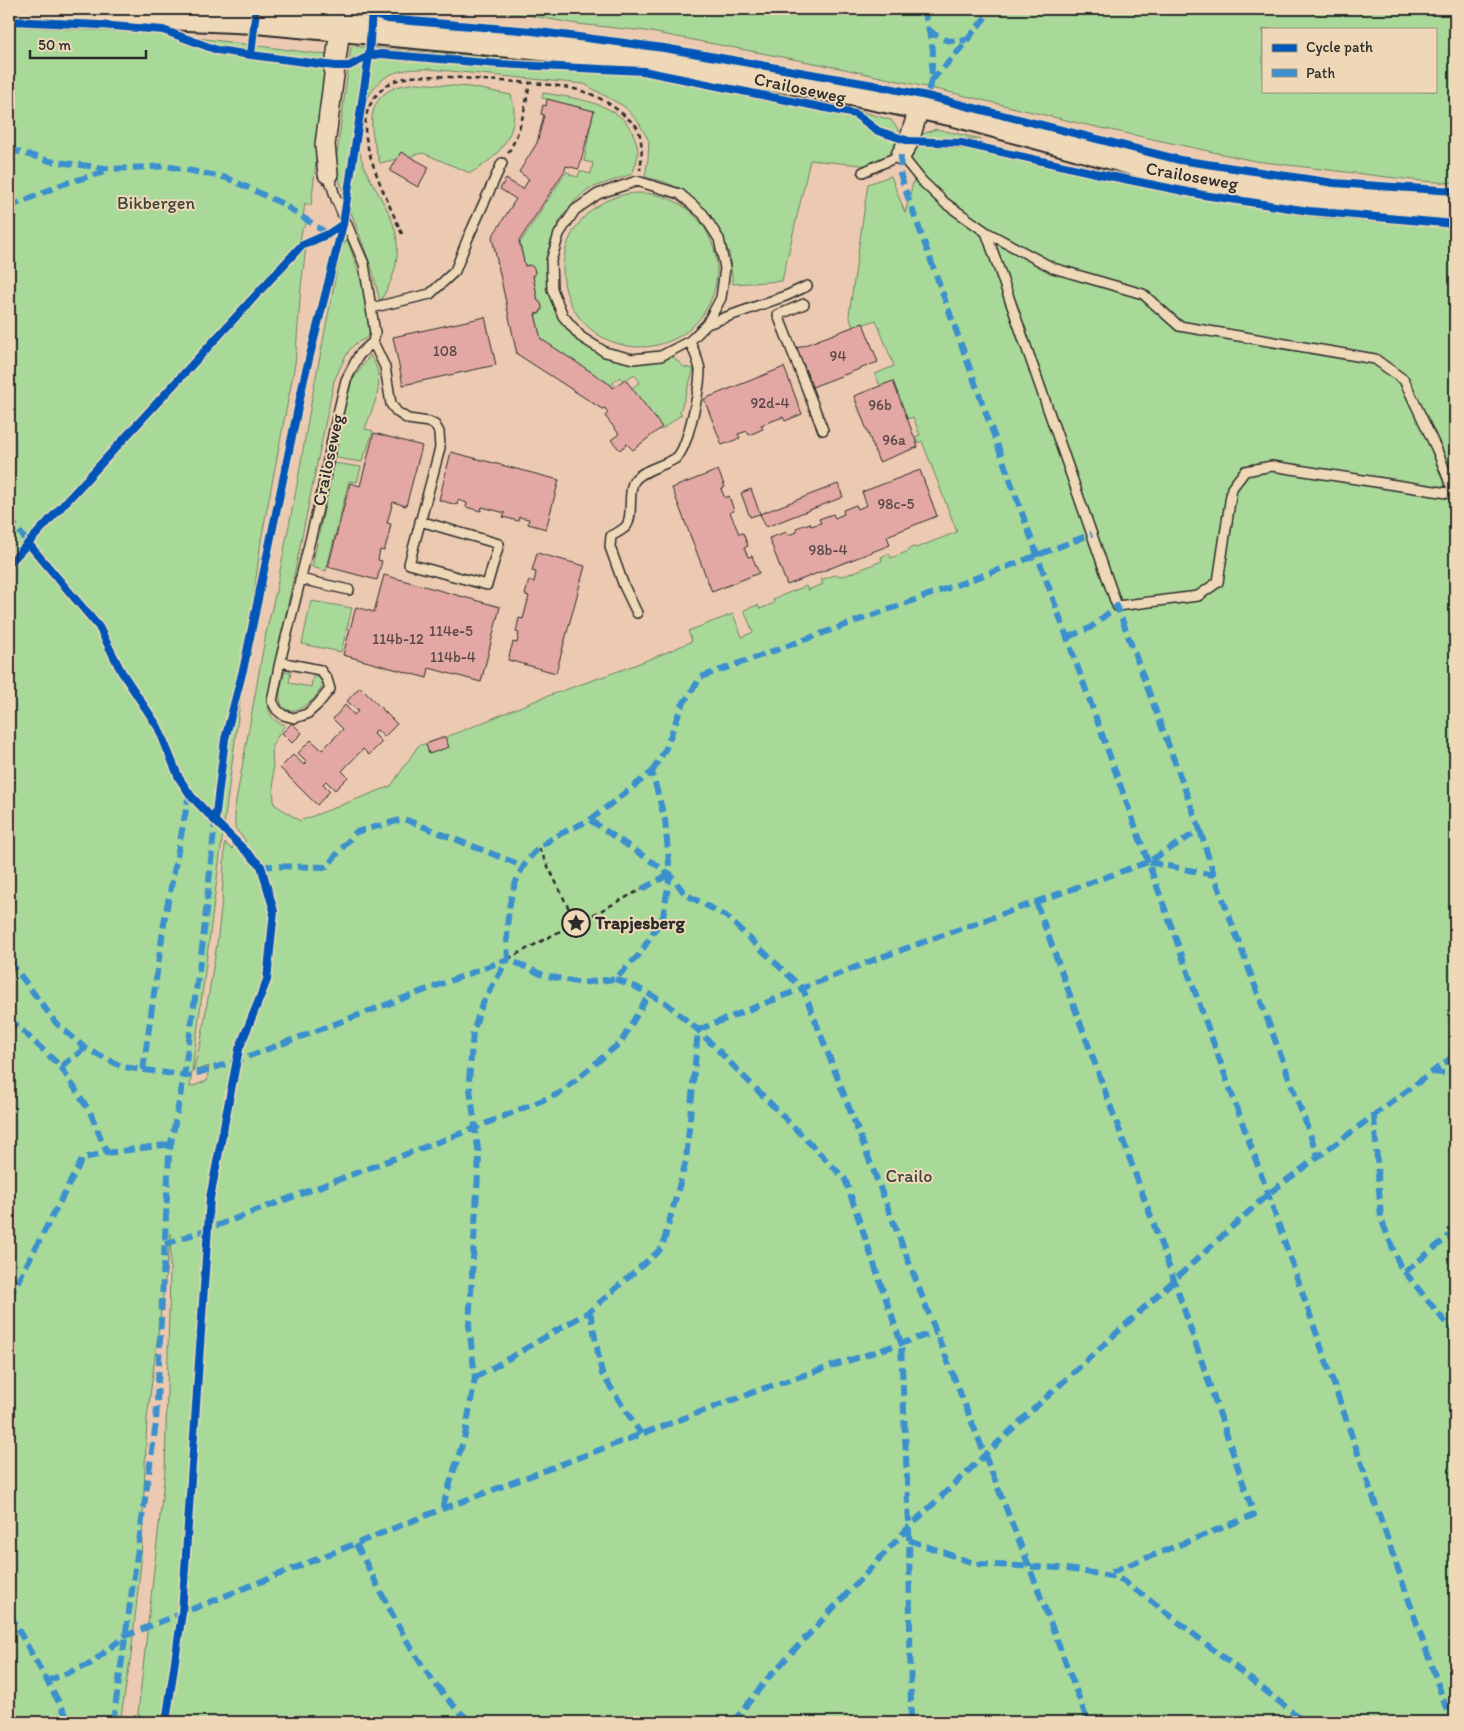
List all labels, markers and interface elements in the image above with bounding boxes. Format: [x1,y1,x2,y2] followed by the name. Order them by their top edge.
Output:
[30,28,146,60] scale bar
[1262,28,1436,92] legend
[38,36,71,54] text: 50 m
[1306,38,1373,56] text: Cycle path
[1306,64,1335,82] text: Path
[752,68,849,109] street label: Crailoseweg
[1144,157,1241,195] street label: Crailoseweg
[117,192,195,214] park label: Bikbergen
[433,342,457,360] house number: 108
[830,347,846,365] house number: 94
[750,394,790,412] house number: 92d-4
[868,396,892,414] house number: 96b
[308,411,349,508] street label: Crailoseweg
[882,431,906,449] house number: 96a
[878,495,915,513] house number: 98c-5
[809,541,847,559] house number: 98b-4
[429,622,473,640] house number: 114e-5
[372,630,424,648] house number: 114b-12
[430,648,476,666] house number: 114b-4
[561,908,591,938] place icon: Trapjesberg
[594,912,685,934] place label: Trapjesberg
[886,1165,932,1187] park label: Crailo

